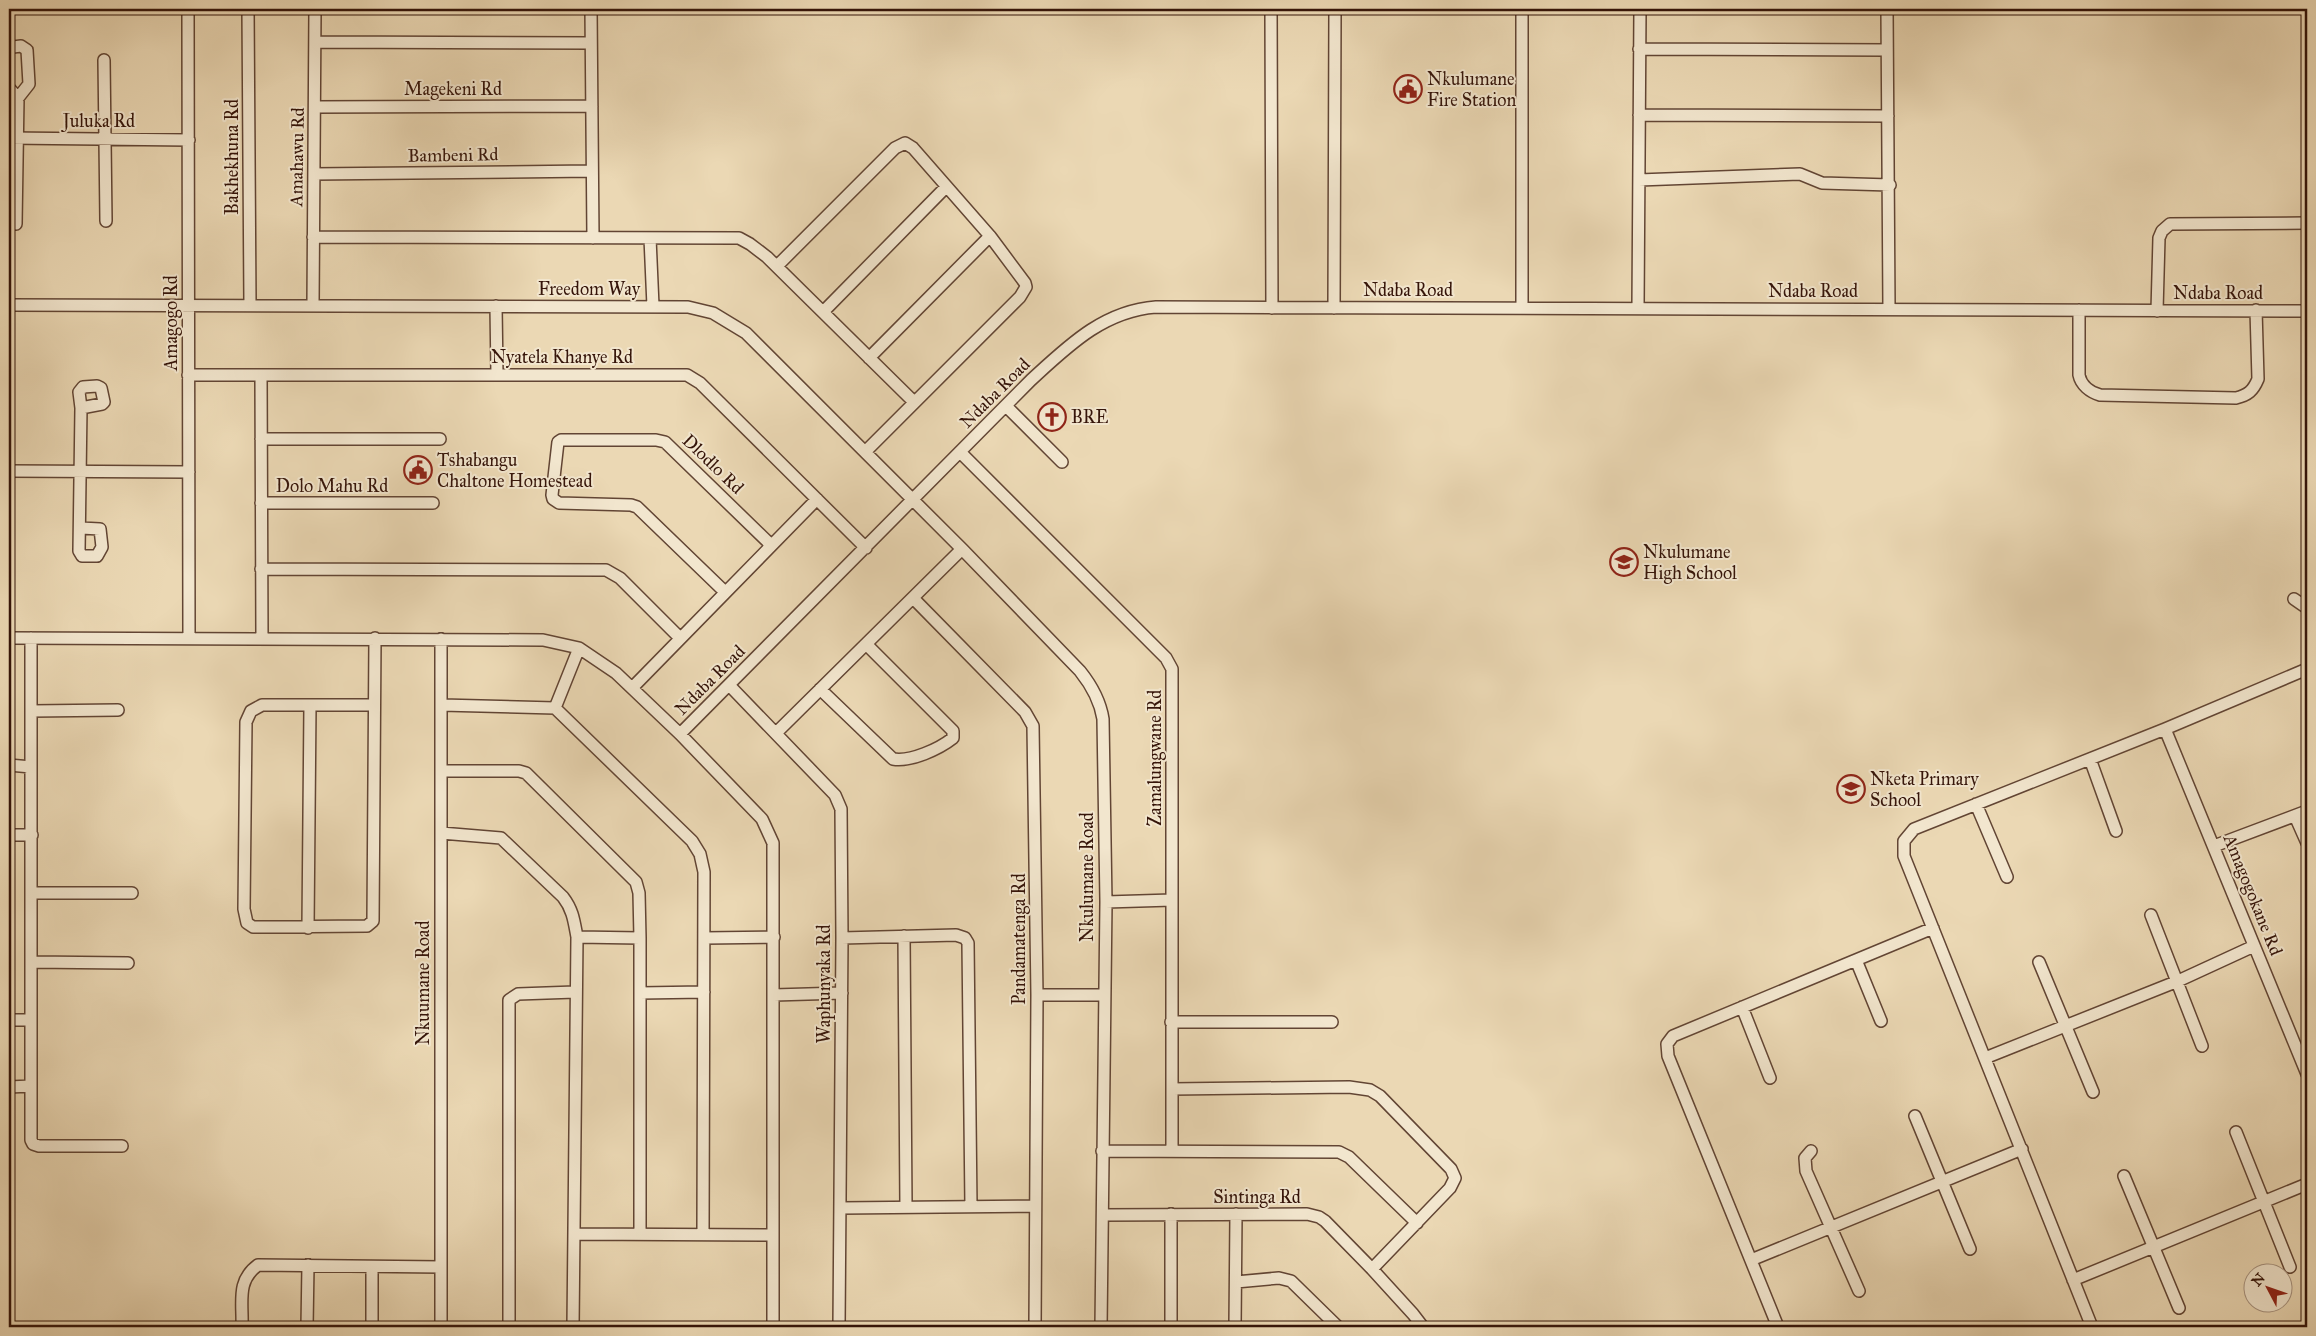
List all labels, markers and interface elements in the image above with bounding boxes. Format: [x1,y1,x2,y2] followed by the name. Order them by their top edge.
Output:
[1427,68,1516,111] place label: Nkulumane Fire Station
[1393,74,1423,104] public building icon: Nkulumane Fire Station
[404,78,502,101] street label: Magekeni Rd
[221,99,243,215] street label: Bakhekhuna Rd
[285,107,309,208] street label: Amahawu Rd
[61,110,135,133] street label: Juluka Rd
[407,143,499,167] street label: Bambeni Rd
[160,275,183,372] street label: Amagogo Rd
[538,278,641,300] street label: Freedom Way
[1363,279,1453,301] street label: Ndaba Road
[1768,280,1858,302] street label: Ndaba Road
[2173,282,2263,304] street label: Ndaba Road
[491,346,633,368] street label: Nyatela Khanye Rd
[955,353,1035,433] street label: Ndaba Road
[1037,402,1067,432] church icon: BRE
[1071,406,1108,428] place label: BRE
[678,429,748,499] street label: Dlodlo Rd
[437,449,593,492] place label: Tshabangu Chaltone Homestead
[403,455,433,485] public building icon: Tshabangu Chaltone Homestead
[276,475,388,497] street label: Dolo Mahu Rd
[1643,541,1737,585] place label: Nkulumane High School
[1609,547,1639,577] school or university icon: Nkulumane High School
[670,640,750,720] street label: Ndaba Road
[1144,690,1167,826] street label: Zamalungwane Rd
[1870,768,1979,811] place label: Nketa Primary School
[1836,774,1866,804] school or university icon: Nketa Primary School
[1076,812,1098,942] street label: Nkulumane Road
[2217,830,2287,959] street label: Amagogokane Rd
[1008,873,1031,1005] street label: Pandamatenga Rd
[412,921,434,1046] street label: Nkuumane Road
[813,924,835,1044] street label: Waphunyaka Rd
[1213,1186,1301,1209] street label: Sintinga Rd
[2244,1264,2294,1314] north arrow
[2248,1270,2269,1290] text: N

